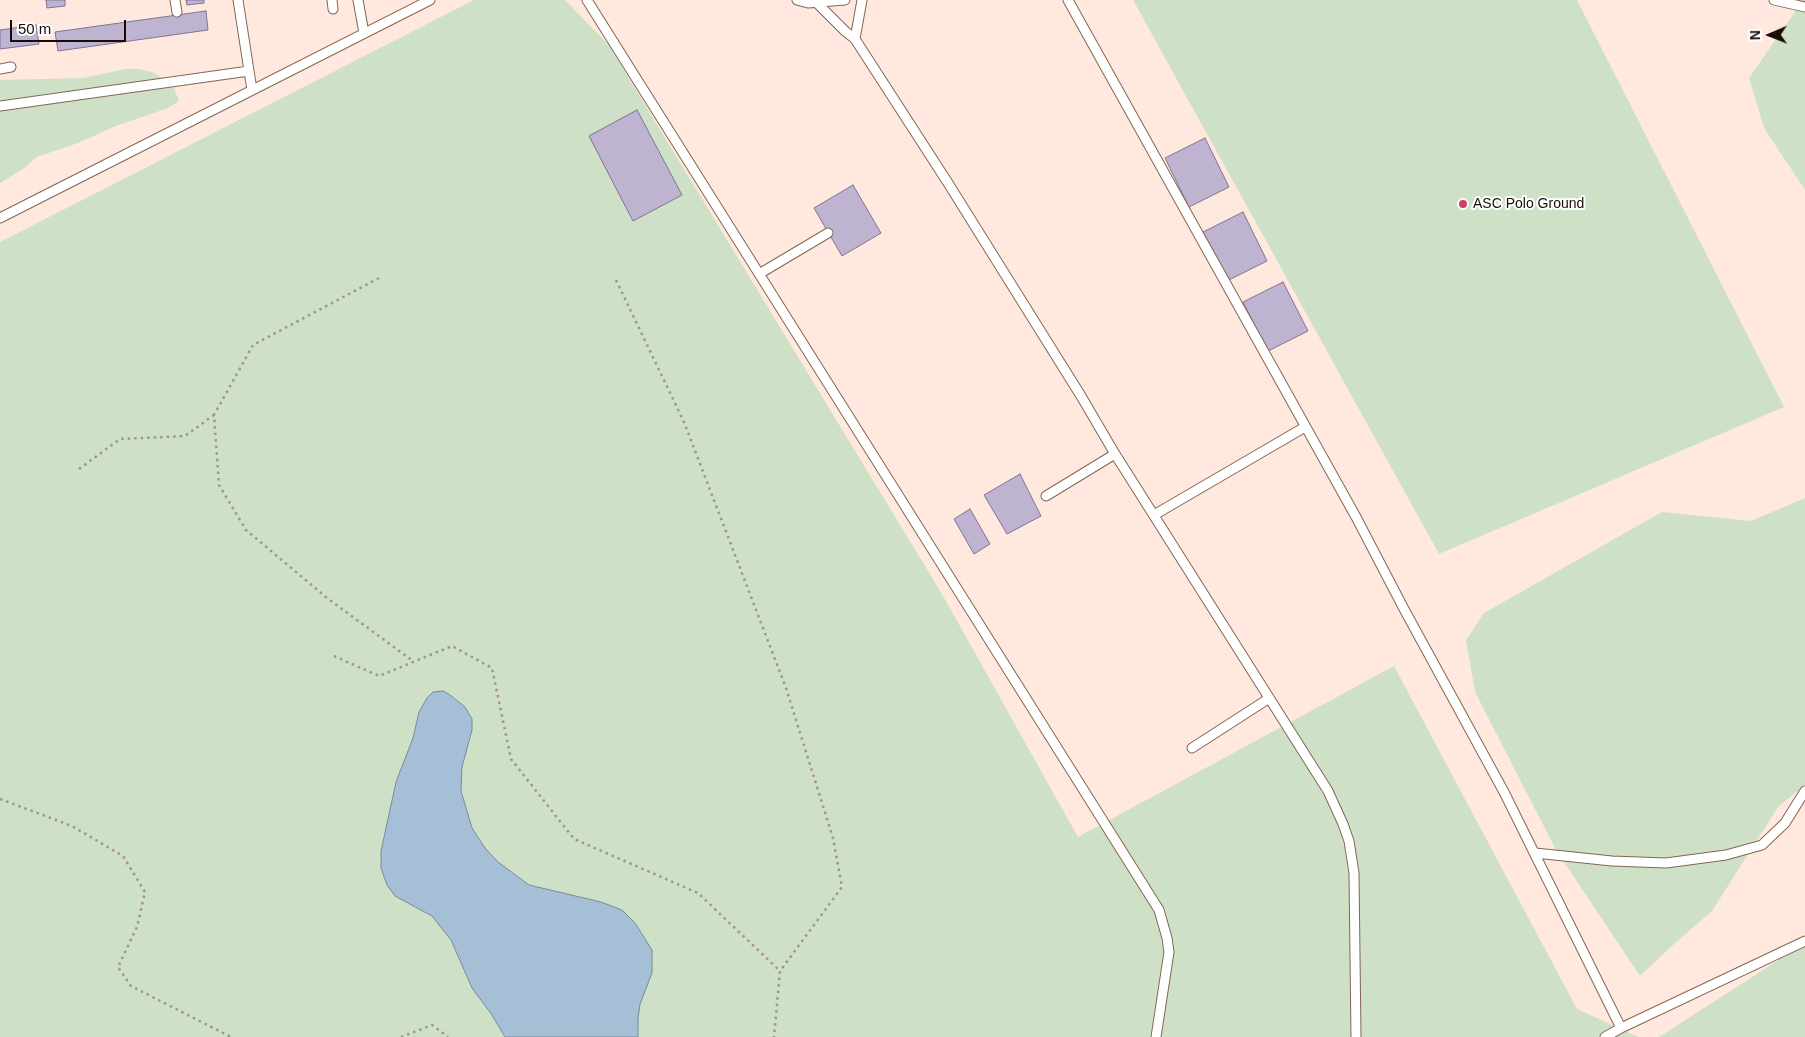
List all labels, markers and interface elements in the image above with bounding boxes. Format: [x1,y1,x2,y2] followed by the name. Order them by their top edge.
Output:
[12,10,129,42] scale bar
[1745,10,1795,60] north arrow
[18,20,51,37] text: 50 m
[1747,30,1763,40] text: N
[1473,196,1584,212] place label: ASC Polo Ground
[1457,198,1469,210] marker: ASC Polo Ground

